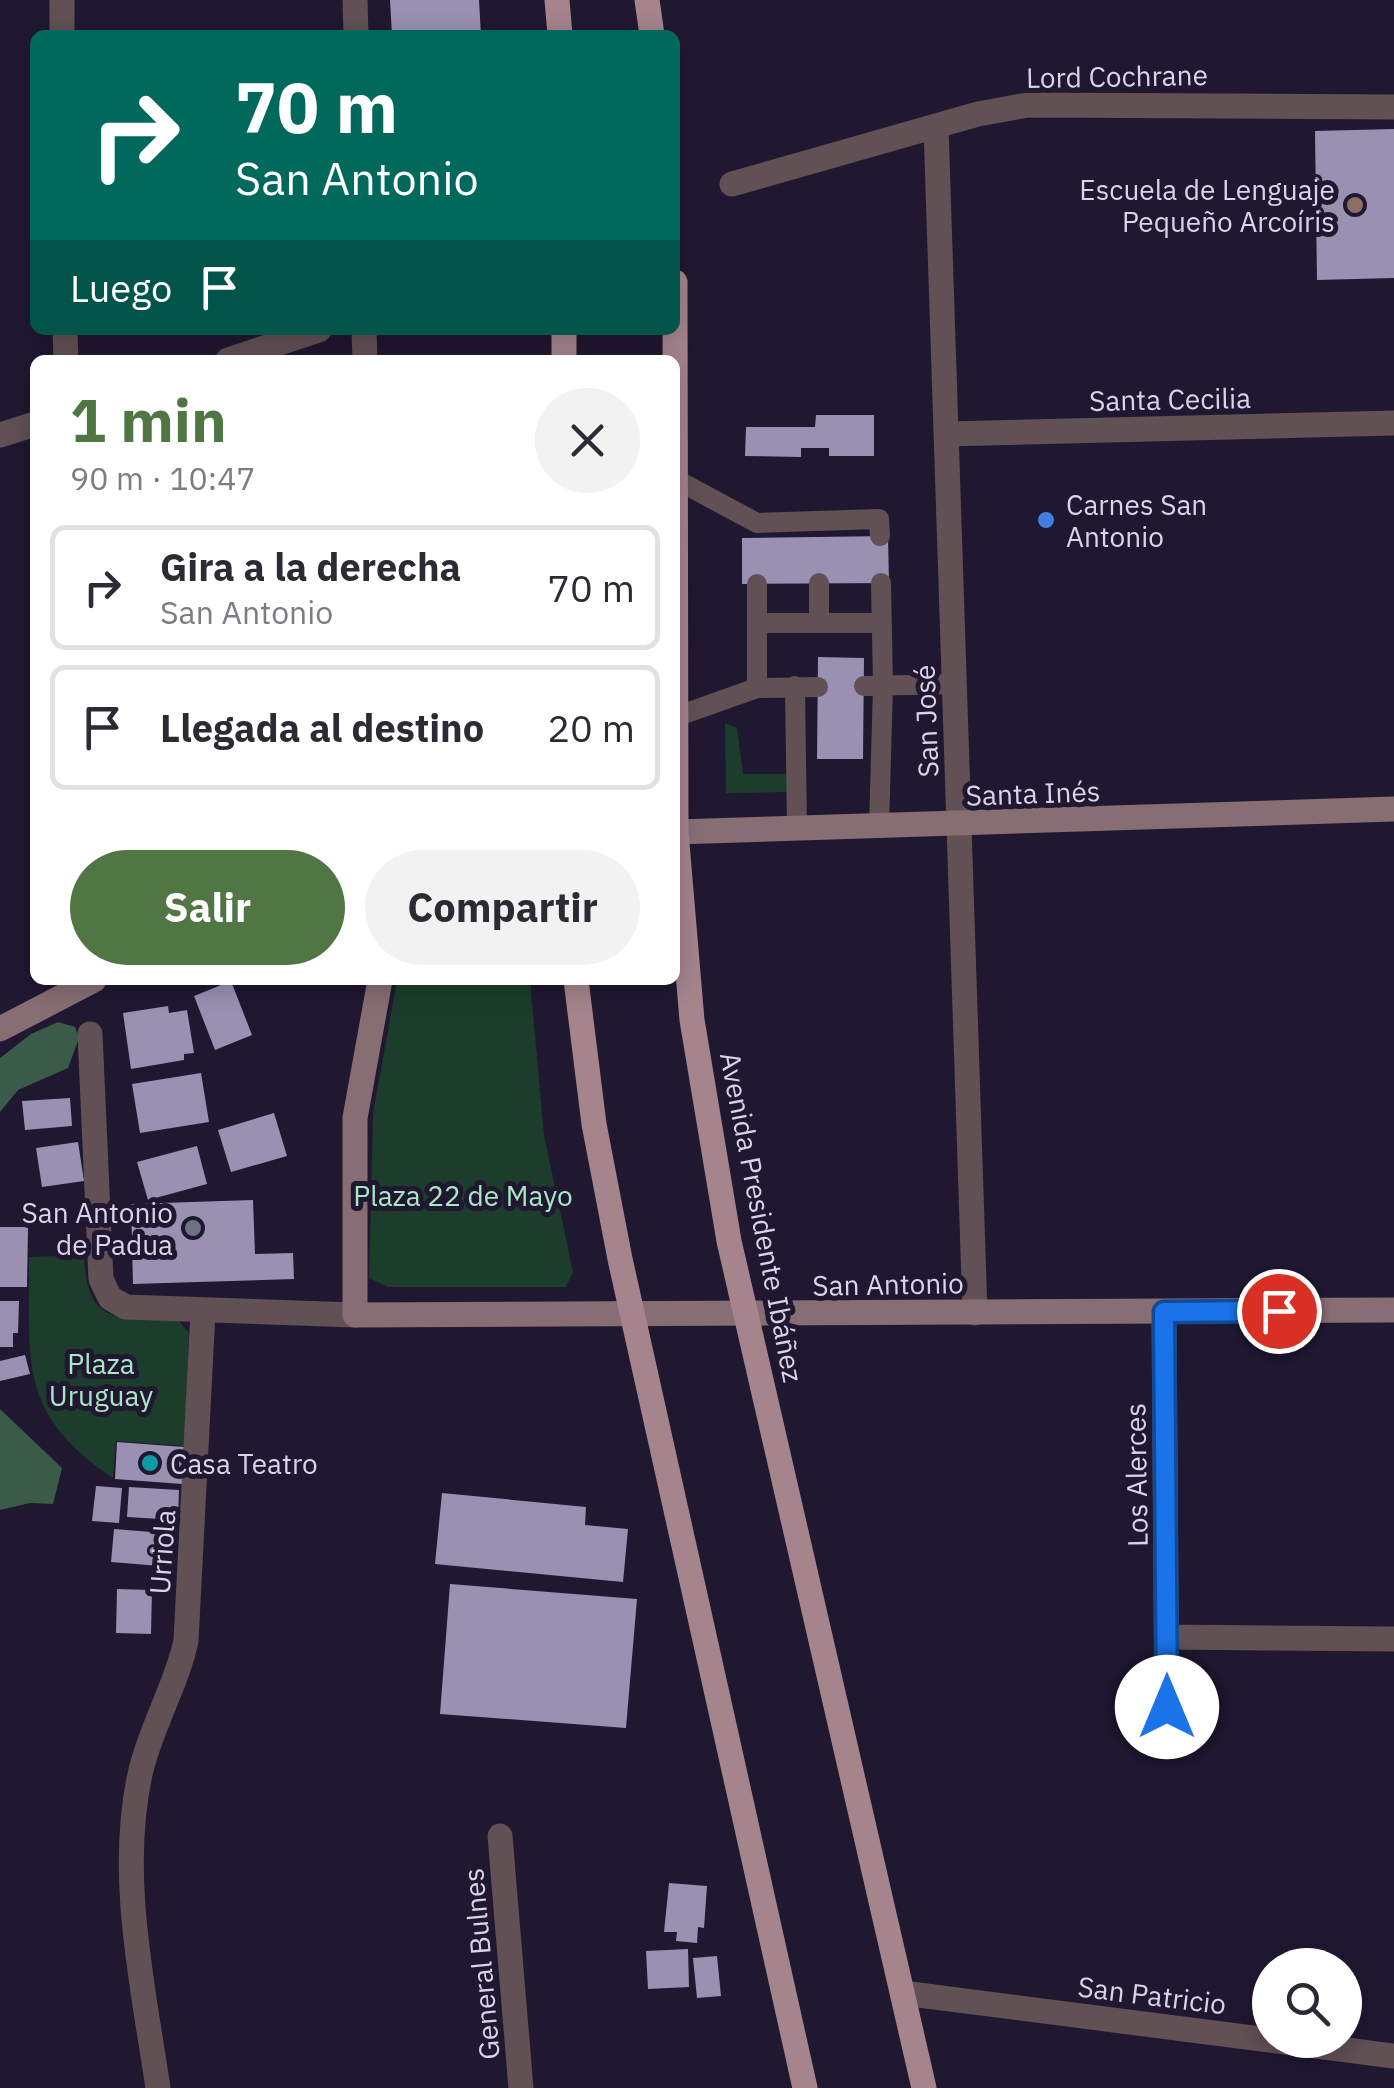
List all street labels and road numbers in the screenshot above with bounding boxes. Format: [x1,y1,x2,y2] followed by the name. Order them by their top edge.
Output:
[1026,56,1208,96] street label: Lord Cochrane
[1089,379,1251,419] street label: Santa Cecilia
[906,664,946,778] street label: San José
[965,772,1101,814] street label: Santa Inés
[712,1049,812,1385] street label: Avenida Presidente Ibáñez
[812,1264,964,1304] street label: San Antonio
[1116,1403,1156,1547] street label: Los Alerces
[141,1508,183,1596] street label: Urriola
[454,1867,508,2061] street label: General Bulnes
[1076,1968,1228,2022] street label: San Patricio

